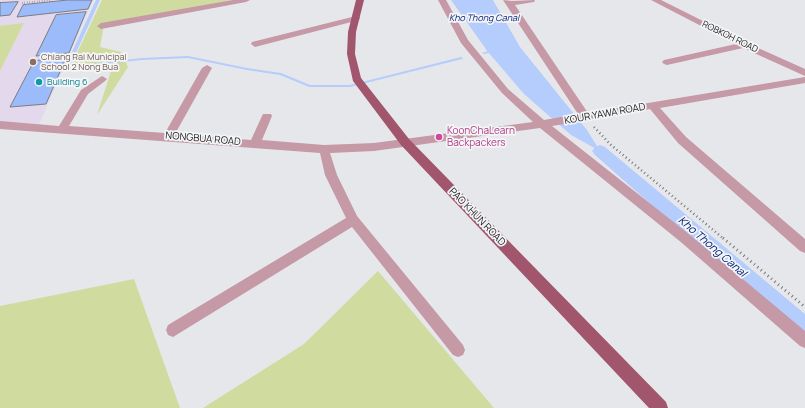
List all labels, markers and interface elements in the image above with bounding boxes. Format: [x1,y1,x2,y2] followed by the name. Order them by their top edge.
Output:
[449,13,519,23] water label: Kho Thong Canal
[700,19,760,55] street label: ROBKOH ROAD
[41,52,127,73] place label: Chiang Rai Municipal School 2 Nong Bua
[28,57,38,67] marker: Chiang Rai Municipal School 2 Nong Bua
[34,77,44,87] marker: Building 6
[47,77,88,87] place label: Building 6
[564,101,646,127] street label: KOUR YAWA ROAD
[447,125,515,148] place label: KoonChaLearn Backpackers
[165,130,241,148] street label: NONGBUA ROAD
[434,132,444,142] marker: KoonChaLearn Backpackers
[446,186,508,248] street label: PAO KHUN ROAD
[675,214,749,280] water label: Kho Thong Canal

